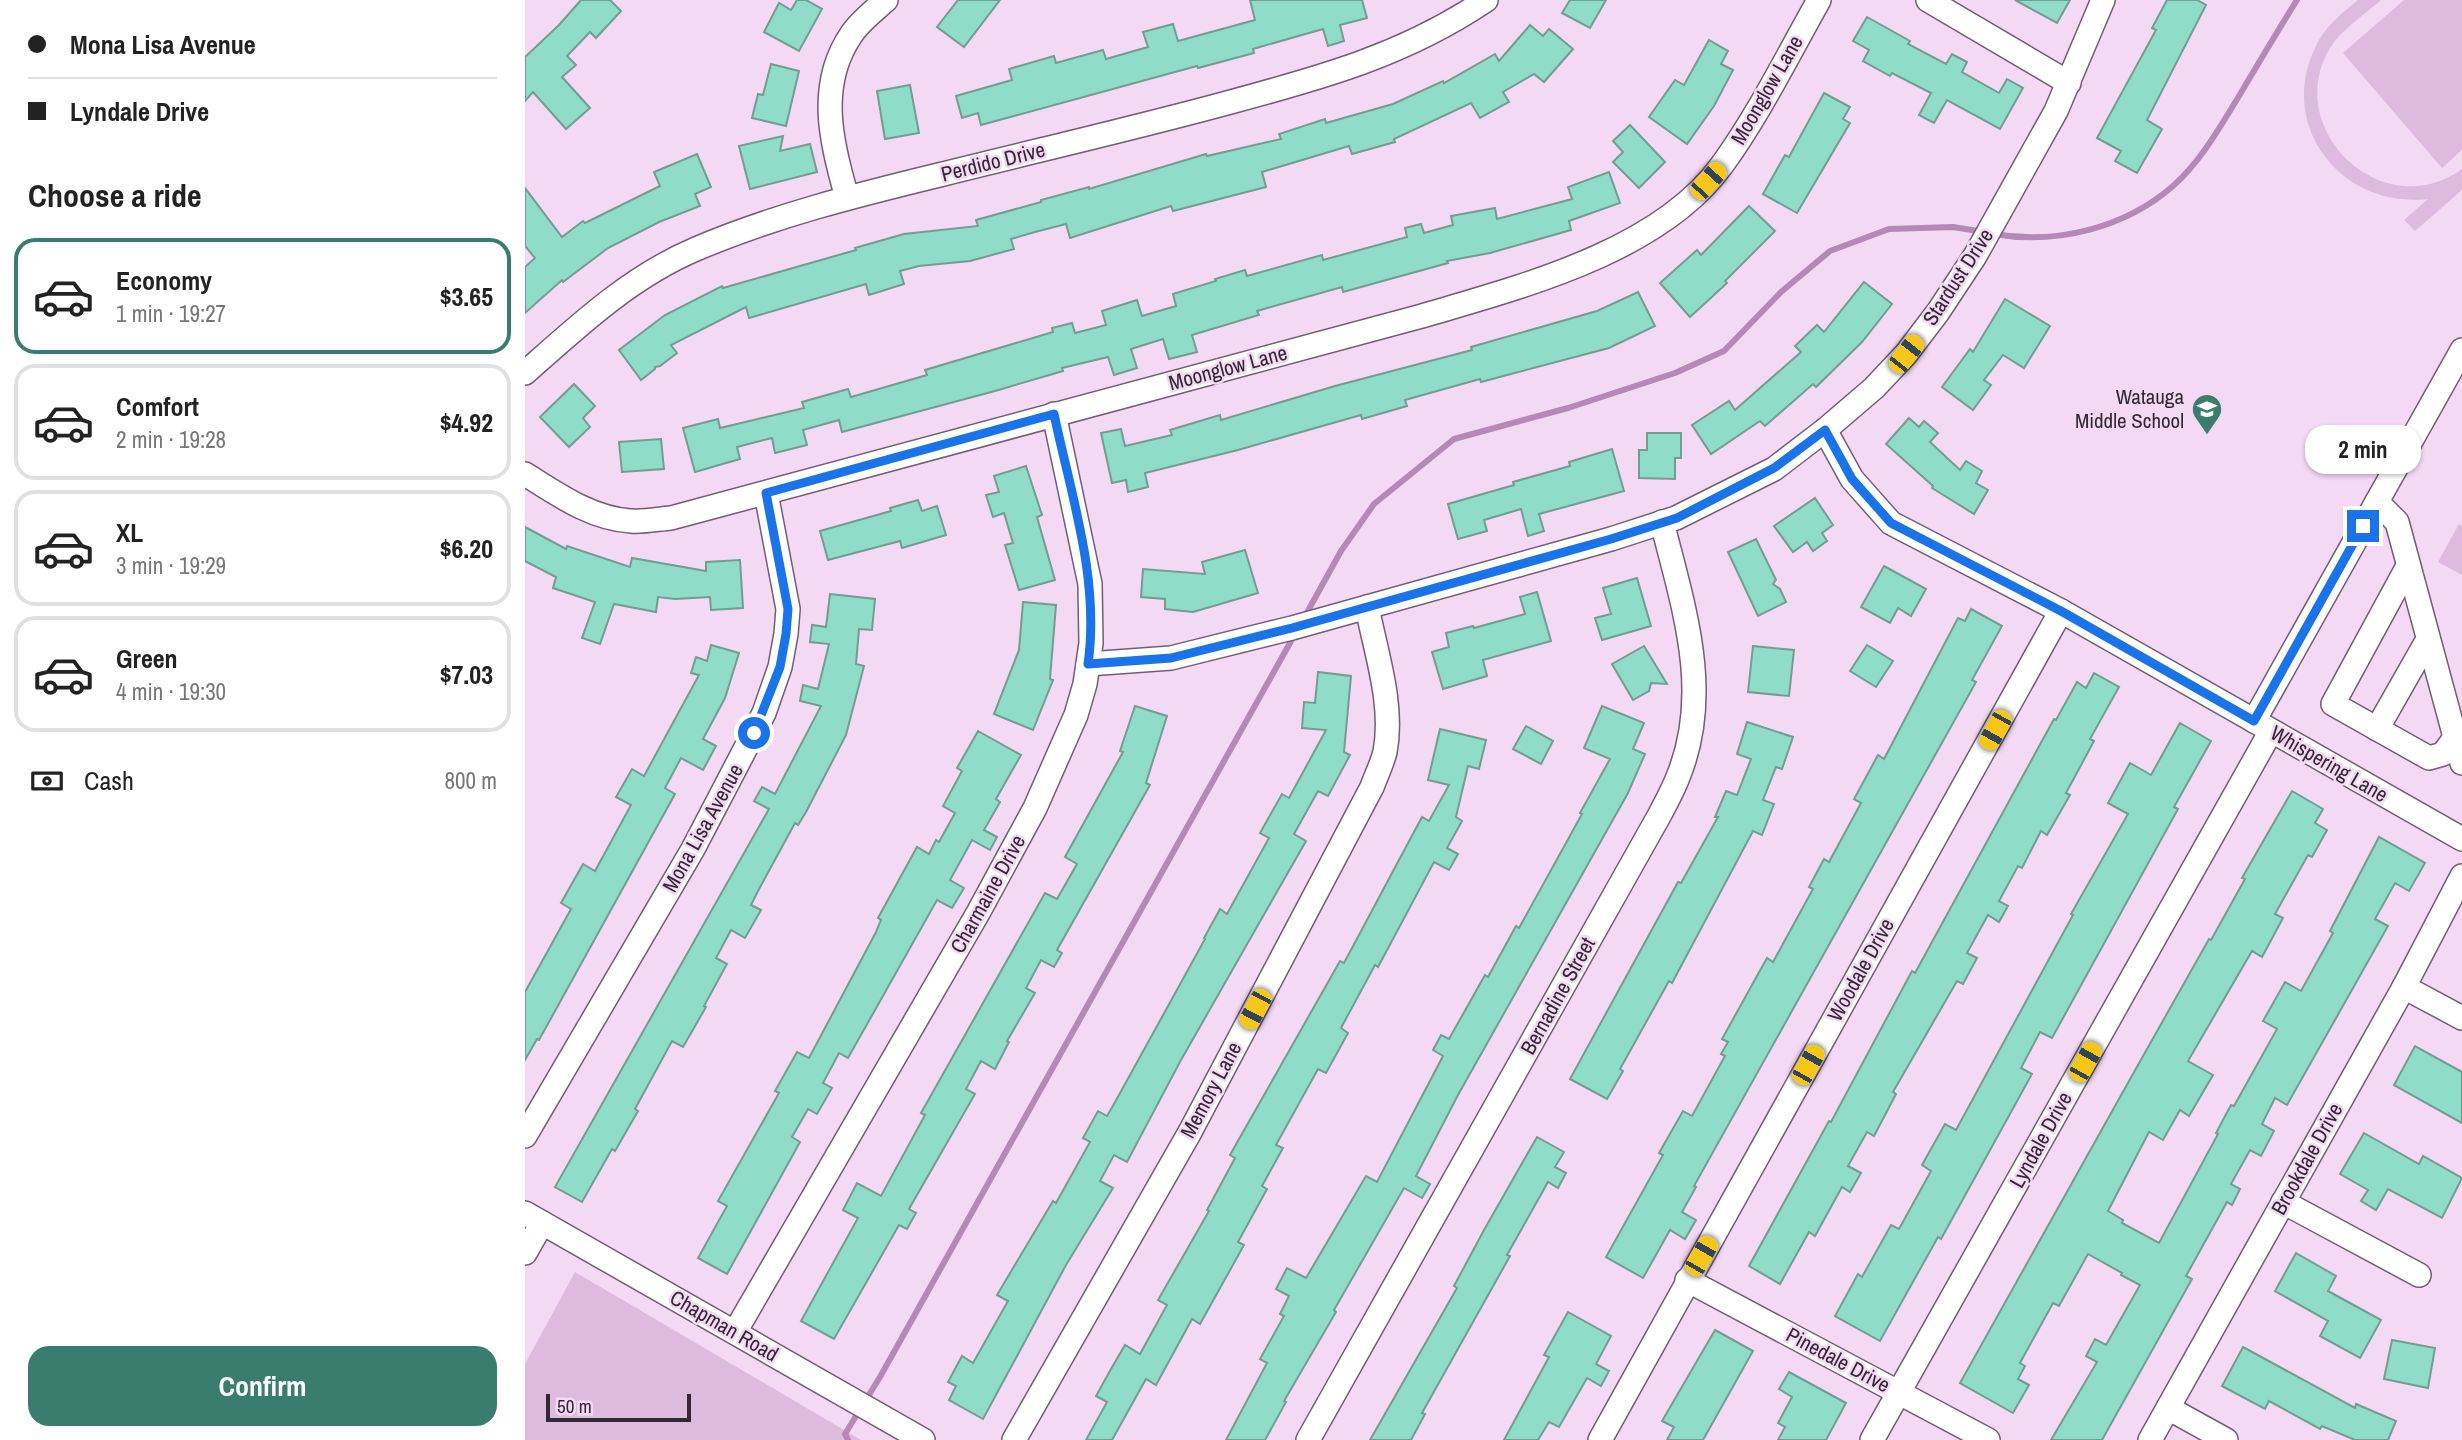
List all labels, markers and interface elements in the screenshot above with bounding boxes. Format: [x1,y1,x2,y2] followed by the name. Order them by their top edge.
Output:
[70,27,256,62] text: Mona Lisa Avenue
[1724,30,1810,150] street label: Moonglow Lane
[70,94,209,129] text: Lyndale Drive
[938,135,1048,188] street label: Perdido Drive
[1687,158,1730,204] car
[28,174,202,217] text: Choose a ride
[1915,223,2000,331] street label: Stardust Drive
[116,263,212,298] text: Economy
[32,265,95,328] icon: car
[440,279,493,314] text: $3.65
[116,298,226,329] text: 1 min · 19:27
[1885,331,1928,377] car
[1165,338,1290,397] street label: Moonglow Lane
[2075,382,2184,435] place label: Watauga Middle School
[116,389,199,424] text: Comfort
[32,391,95,454] icon: car
[2190,392,2224,436] school or university icon: Watauga Middle School
[440,405,493,440] text: $4.92
[116,424,226,455] text: 2 min · 19:28
[2305,424,2421,474] callout: 2 min
[2338,434,2388,465] text: 2 min
[2347,510,2379,542] route end
[116,515,143,550] text: XL
[32,517,95,580] icon: car
[440,531,493,566] text: $6.20
[116,550,226,581] text: 3 min · 19:29
[116,641,178,676] text: Green
[32,643,95,706] icon: car
[440,657,493,692] text: $7.03
[116,676,226,707] text: 4 min · 19:30
[1976,707,2015,753] car
[738,717,770,749] route start
[2265,718,2393,809] street label: Whispering Lane
[655,758,750,897] street label: Mona Lisa Avenue
[28,762,66,800] icon: cash
[84,763,134,798] text: Cash
[445,765,497,796] text: 800 m
[943,829,1032,958] street label: Charmaine Drive
[1820,913,1901,1026] street label: Woodale Drive
[1513,932,1602,1060] street label: Bernadine Street
[1236,986,1275,1032] car
[1173,1036,1248,1143] street label: Memory Lane
[2066,1039,2105,1085] car
[1789,1042,1828,1088] car
[2002,1087,2079,1193] street label: Lyndale Drive
[2264,1098,2349,1220] street label: Brookdale Drive
[1682,1233,1721,1279] car
[665,1283,784,1368] street label: Chapman Road
[1781,1320,1895,1399] street label: Pinedale Drive
[28,1346,497,1426] button: Confirm
[546,1391,691,1423] scale bar
[557,1393,592,1419] text: 50 m

